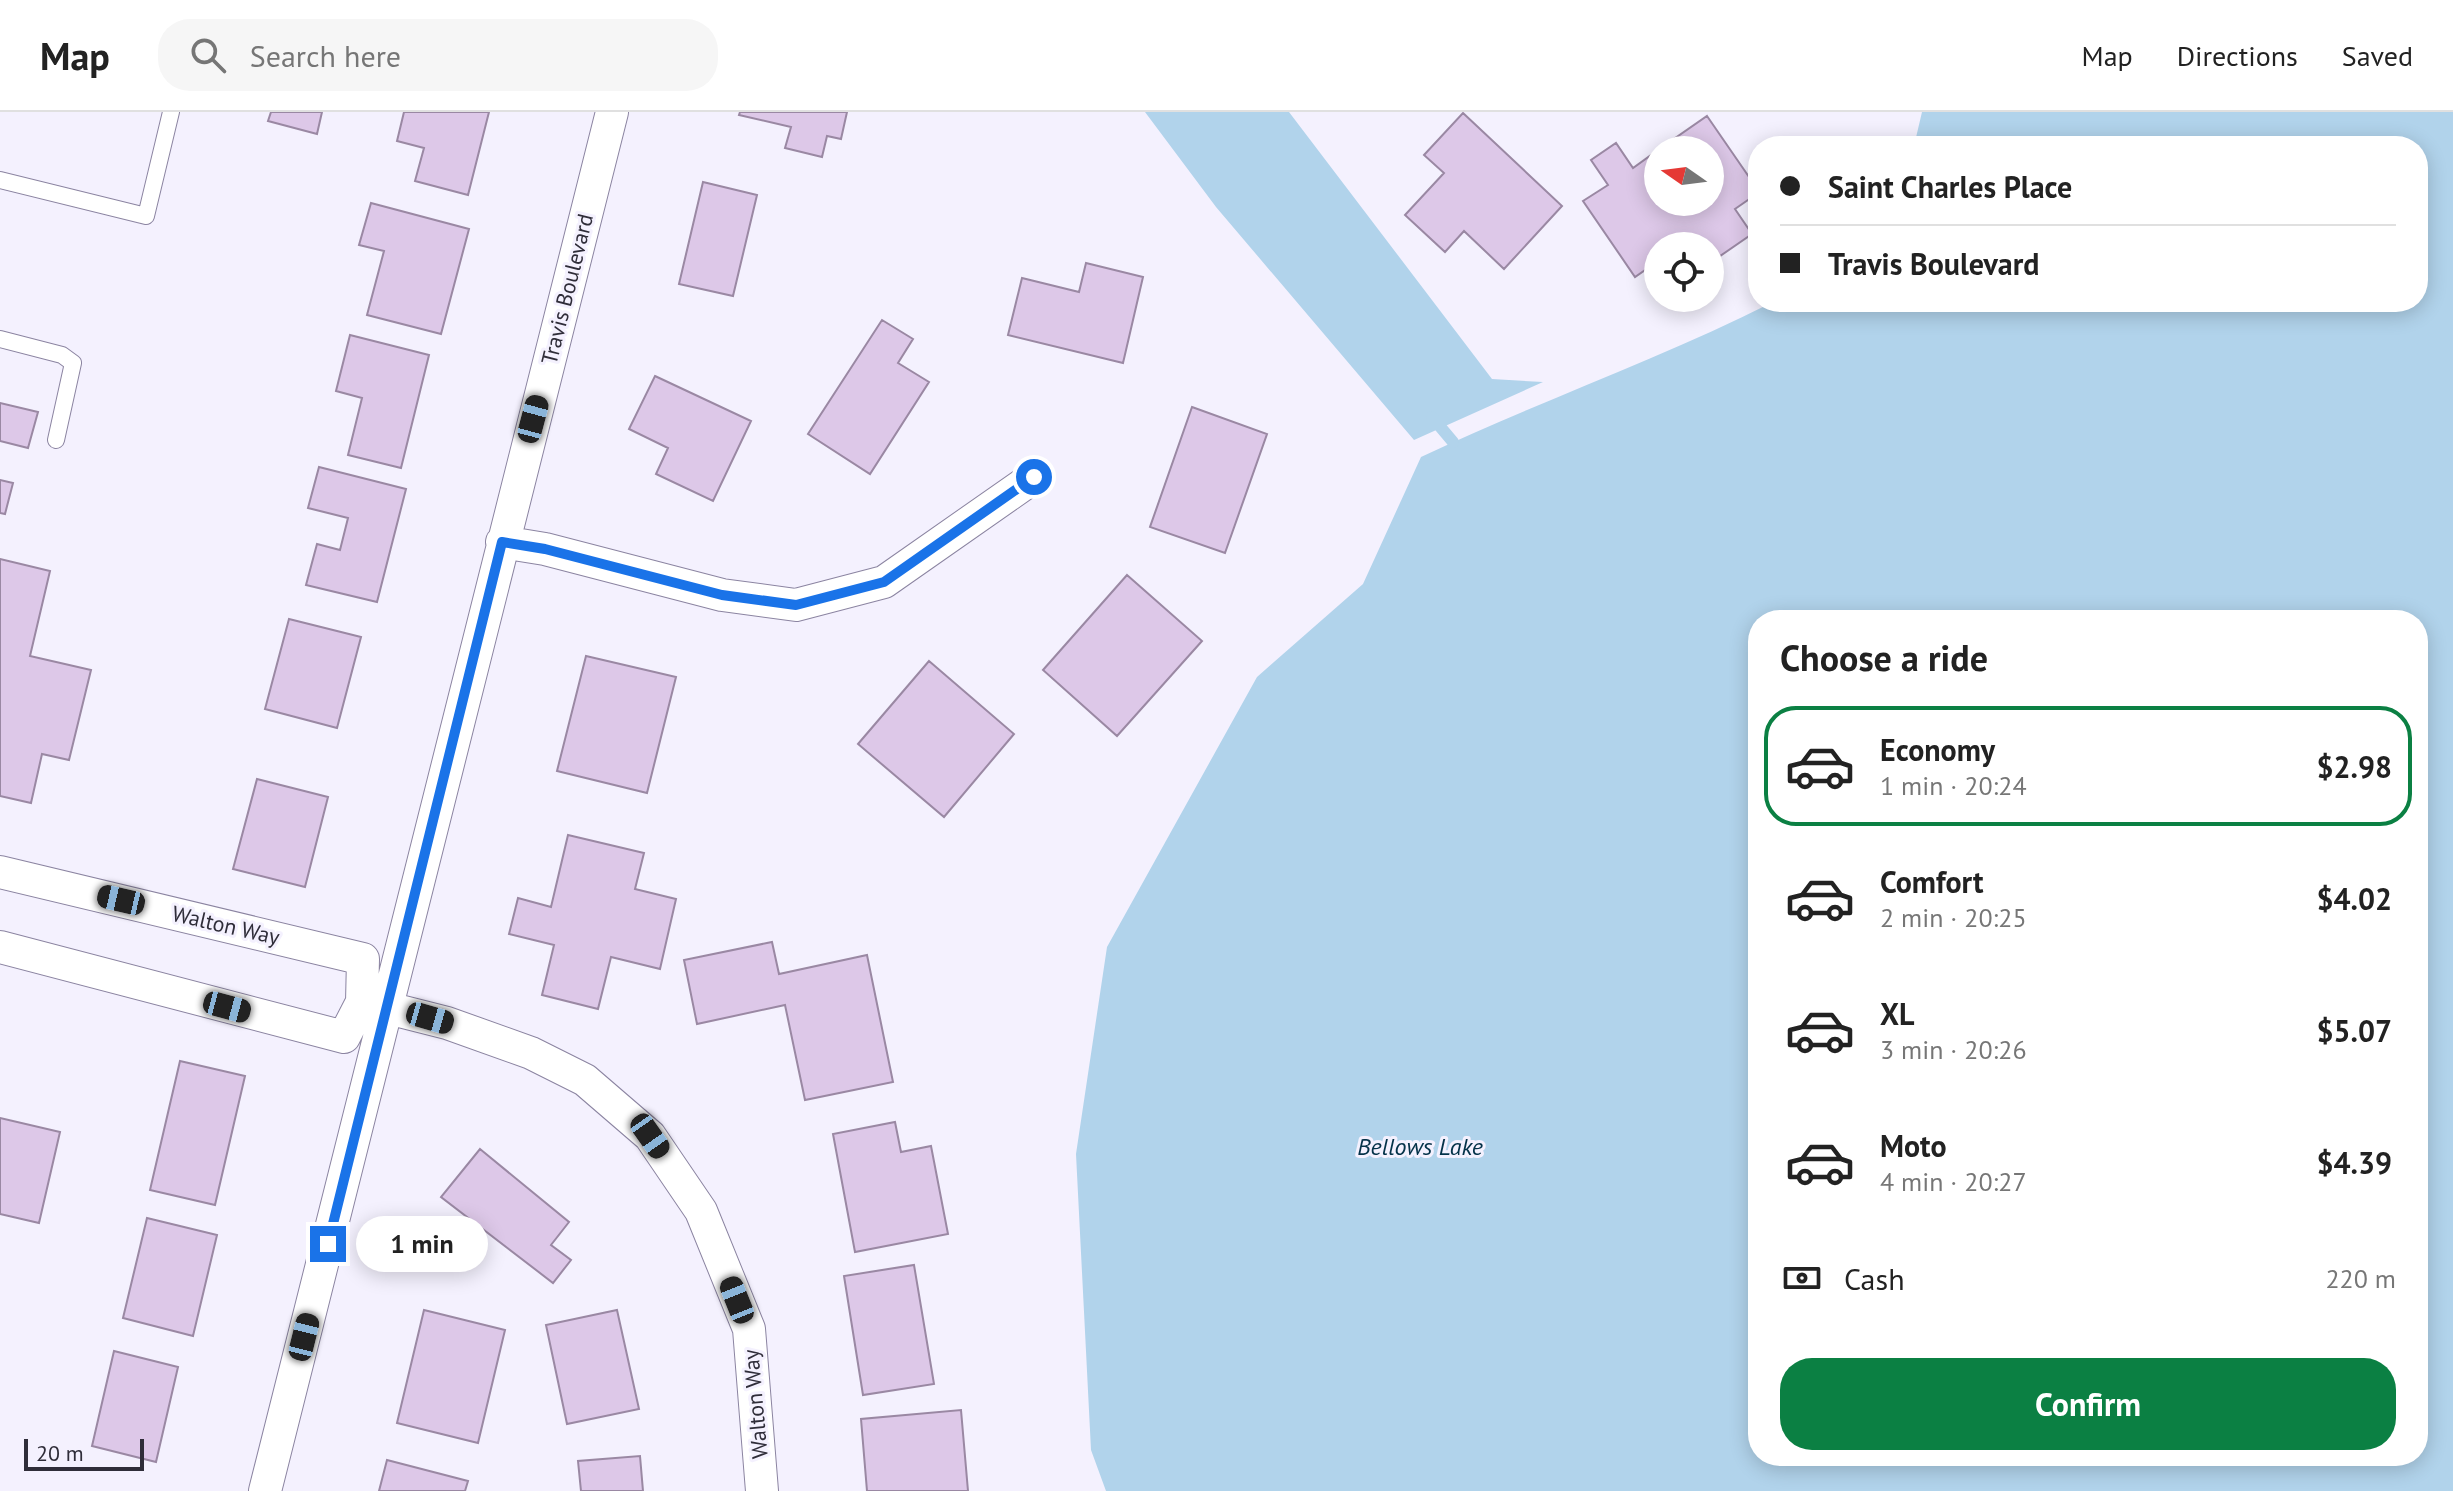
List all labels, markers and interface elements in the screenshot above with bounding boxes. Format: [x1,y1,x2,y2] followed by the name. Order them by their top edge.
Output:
[158,19,718,91] search box
[40,31,110,80] text: Map
[186,33,230,77] icon: search
[250,36,401,75] text: Search here
[2082,37,2133,74] text: Map
[2177,37,2298,74] text: Directions
[2342,37,2413,74] text: Saved
[1644,136,1724,216] north arrow
[1644,136,1724,312] map controls
[1828,167,2072,206] text: Saint Charles Place
[535,211,599,367] street label: Travis Boulevard
[1644,232,1724,312] button: locate
[1828,244,2039,283] text: Travis Boulevard
[515,393,551,445] car
[1016,459,1052,495] route start
[1780,634,1988,681] text: Choose a ride
[1784,730,1856,802] icon: car
[1880,730,1995,769] text: Economy
[2317,747,2392,786] text: $2.98
[1880,769,2027,802] text: 1 min · 20:24
[1784,862,1856,934] icon: car
[1880,862,1983,901] text: Comfort
[2317,879,2392,918] text: $4.02
[95,883,147,917] car
[169,899,283,951] street label: Walton Way
[1880,901,2027,934] text: 2 min · 20:25
[201,989,253,1025] car
[1784,994,1856,1066] icon: car
[1880,994,1914,1033] text: XL
[404,1000,456,1036] car
[2317,1011,2392,1050] text: $5.07
[1880,1033,2027,1066] text: 3 min · 20:26
[626,1109,674,1163] car
[1784,1126,1856,1198] icon: car
[1880,1126,1947,1165] text: Moto
[1357,1131,1483,1162] water label: Bellows Lake
[2317,1143,2392,1182] text: $4.39
[1880,1165,2027,1198] text: 4 min · 20:27
[356,1216,488,1272] callout: 1 min
[310,1226,346,1262] route end
[390,1227,454,1260] text: 1 min
[1780,1256,1824,1300] icon: cash
[1844,1259,1905,1298] text: Cash
[2325,1262,2396,1295] text: 220 m
[717,1273,757,1327] car
[287,1311,321,1363] car
[736,1347,774,1460] street label: Walton Way
[1780,1358,2396,1450] button: Confirm
[24,1435,144,1471] scale bar
[36,1439,84,1467] text: 20 m

